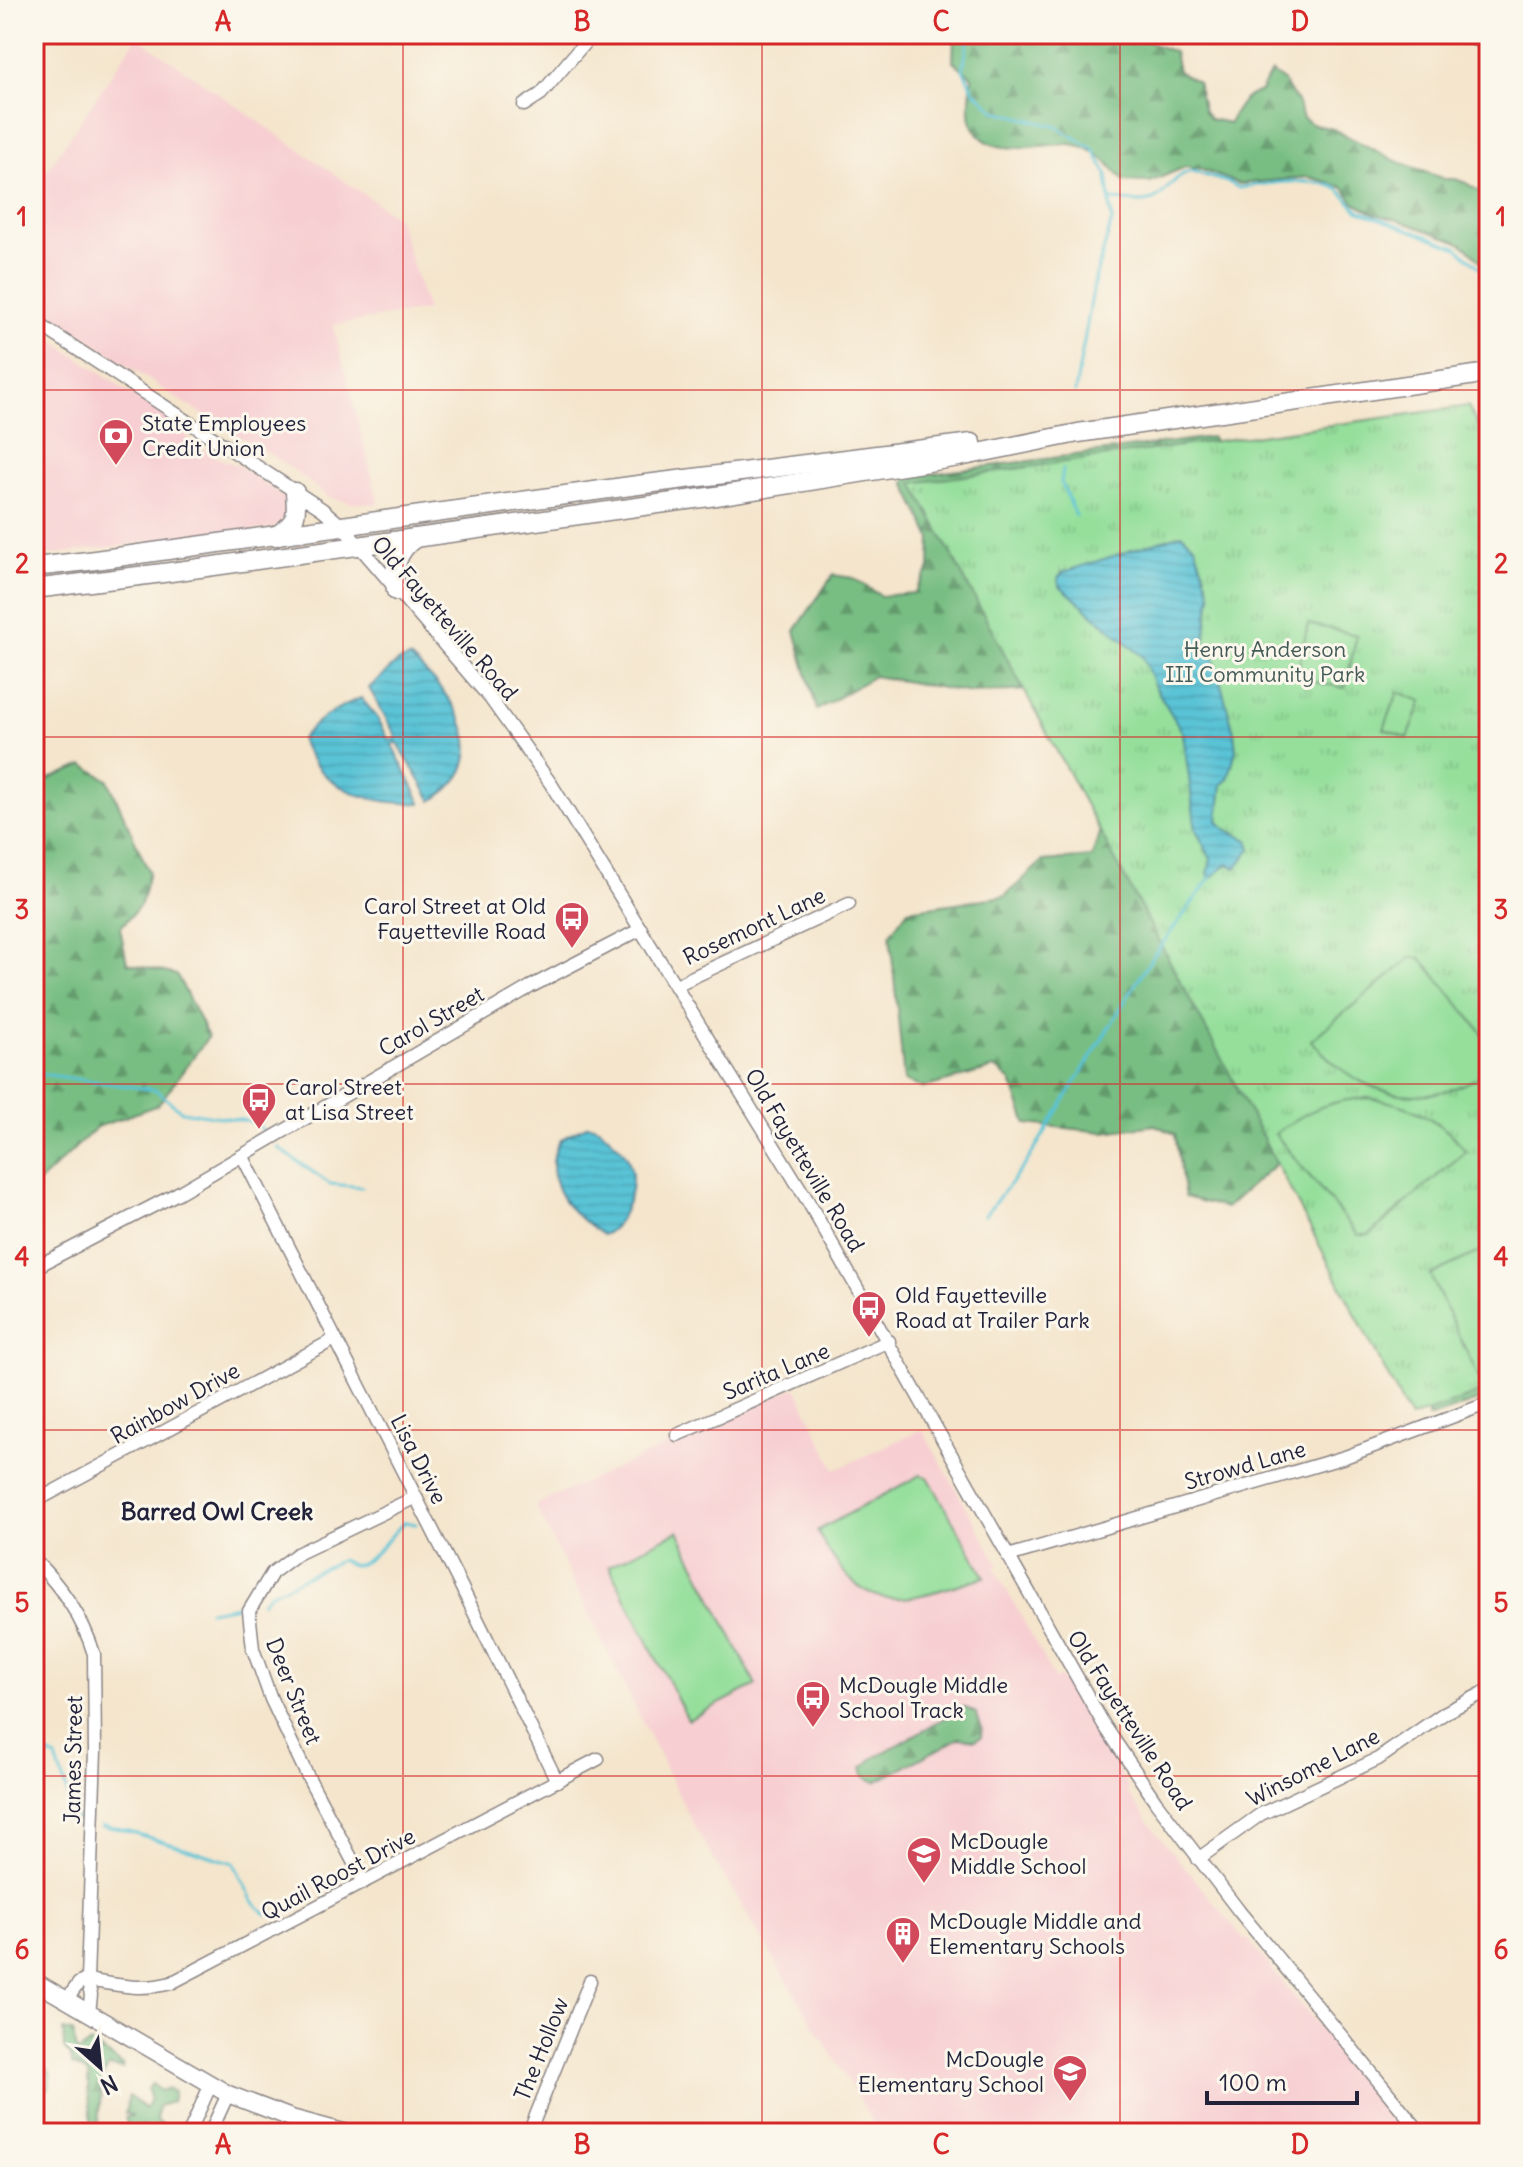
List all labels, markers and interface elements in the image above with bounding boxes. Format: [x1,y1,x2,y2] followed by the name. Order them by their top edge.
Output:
[215,5,232,38] text: A
[573,5,591,38] text: B
[932,5,950,38] text: C
[1291,5,1309,38] text: D
[17,200,27,233] text: 1
[1496,200,1506,233] text: 1
[142,409,306,462] place label: State Employees Credit Union
[97,417,135,467] bank icon: State Employees Credit Union
[366,530,524,706] street label: Old Fayetteville Road
[15,547,29,580] text: 2
[1494,547,1508,580] text: 2
[1165,635,1365,688] park label: Henry Anderson III Community Park
[678,881,830,971] street label: Rosemont Lane
[364,892,546,945] place label: Carol Street at Old Fayetteville Road
[15,893,29,926] text: 3
[1494,893,1508,926] text: 3
[553,900,591,950] bus stop icon: Carol Street at Old Fayetteville Road
[373,980,489,1062] street label: Carol Street
[739,1063,871,1257] street label: Old Fayetteville Road
[285,1073,414,1126] place label: Carol Street at Lisa Street
[240,1081,278,1131] bus stop icon: Carol Street at Lisa Street
[14,1240,30,1273] text: 4
[1493,1240,1509,1273] text: 4
[895,1281,1090,1334] place label: Old Fayetteville Road at Trailer Park
[850,1289,888,1339] bus stop icon: Old Fayetteville Road at Trailer Park
[719,1336,833,1406] street label: Sarita Lane
[106,1356,244,1450] street label: Rainbow Drive
[385,1410,453,1508] street label: Lisa Drive
[1181,1434,1309,1496] street label: Strowd Lane
[121,1496,313,1526] district label: Barred Owl Creek
[15,1586,30,1619] text: 5
[1494,1586,1509,1619] text: 5
[1061,1625,1199,1815] street label: Old Fayetteville Road
[260,1634,328,1748] street label: Deer Street
[839,1671,1008,1724] place label: McDougle Middle School Track
[794,1679,832,1729] bus stop icon: McDougle Middle School Track
[58,1695,88,1825] street label: James Street
[1242,1722,1384,1812] street label: Winsome Lane
[256,1822,420,1926] street label: Quail Roost Drive
[950,1827,1086,1880] place label: McDougle Middle School
[905,1835,943,1885] school or university icon: McDougle Middle School
[929,1907,1142,1960] place label: McDougle Middle and Elementary Schools
[884,1915,922,1965] building icon: McDougle Middle and Elementary Schools
[14,1933,30,1966] text: 6
[1493,1933,1509,1966] text: 6
[508,1993,574,2105] street label: The Hollow
[60,2027,140,2107] north arrow
[858,2045,1044,2098] place label: McDougle Elementary School
[1051,2053,1089,2103] school or university icon: McDougle Elementary School
[1207,2055,1357,2105] scale bar
[1219,2067,1287,2097] text: 100 m
[96,2069,122,2101] text: N
[215,2128,232,2161] text: A
[573,2128,591,2161] text: B
[932,2128,950,2161] text: C
[1291,2128,1309,2161] text: D

